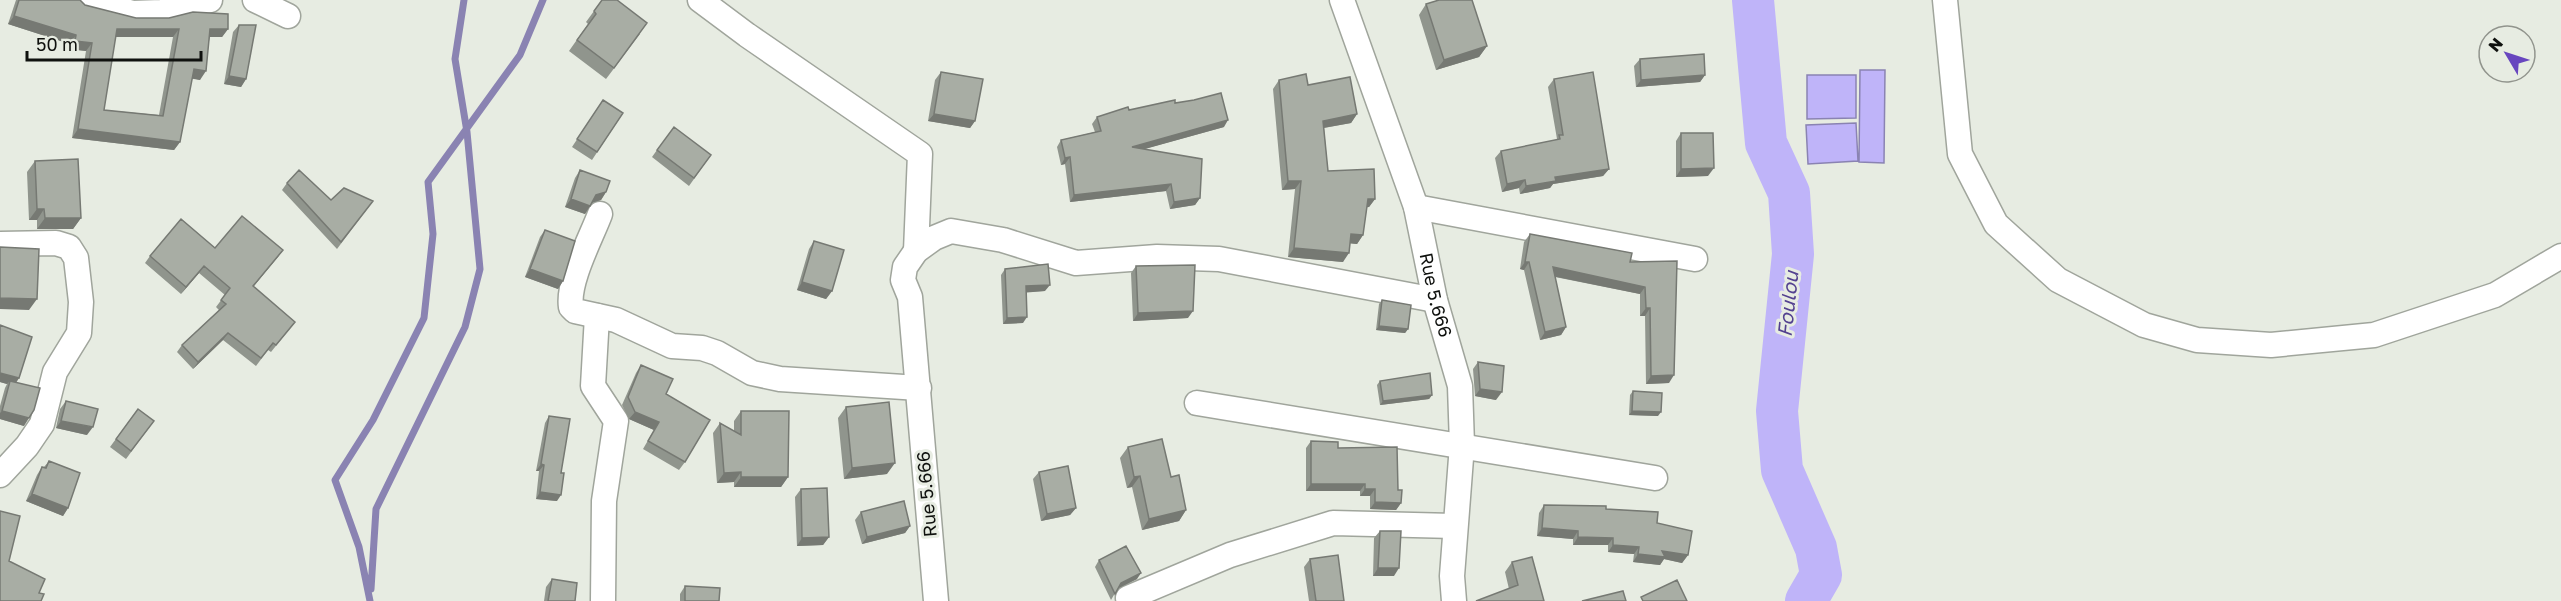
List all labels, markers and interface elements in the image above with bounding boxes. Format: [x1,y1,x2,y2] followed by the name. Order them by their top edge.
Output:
[27,24,201,62] scale bar
[2477,24,2537,84] north arrow
[36,33,78,55] text: 50 m
[2484,34,2507,56] text: N
[1416,251,1457,340] street label: Rue 5.666
[1772,268,1803,338] water label: Foulou
[911,450,941,538] street label: Rue 5.666

